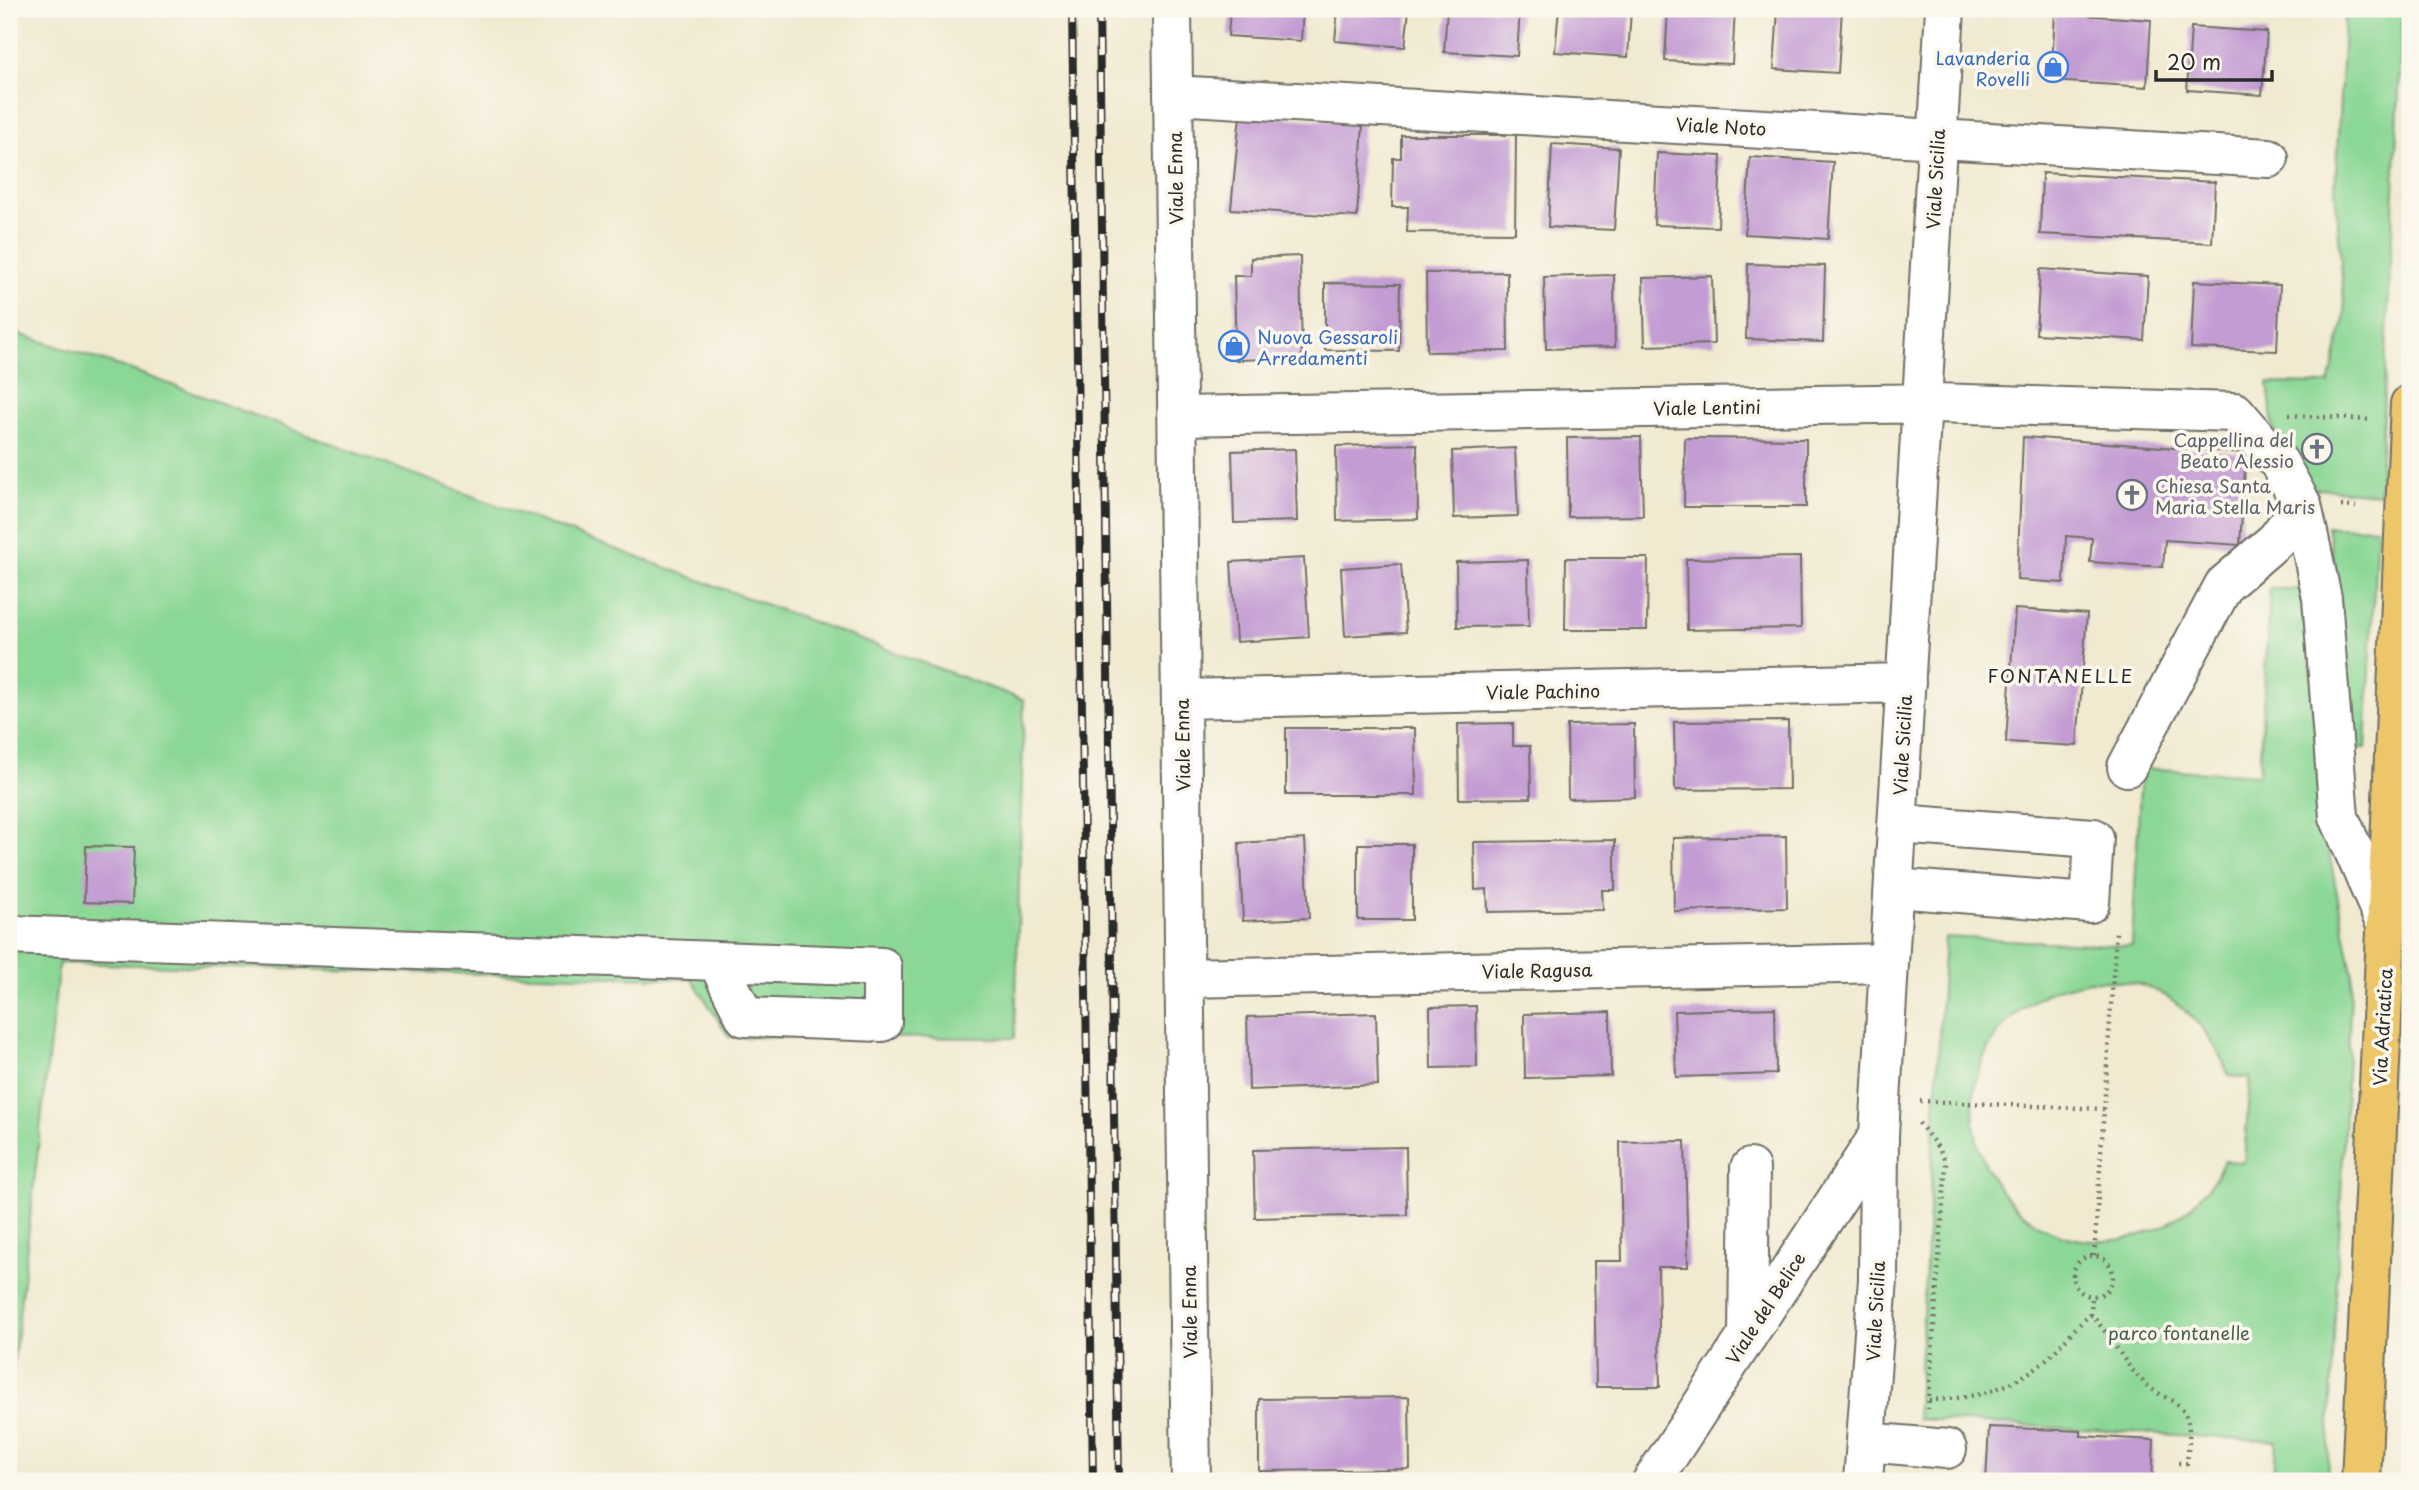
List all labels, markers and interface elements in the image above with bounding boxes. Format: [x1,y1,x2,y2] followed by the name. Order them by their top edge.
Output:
[2156,38,2272,82] scale bar
[1936,44,2031,92] place label: Lavanderia Rovelli
[2167,45,2221,77] text: 20 m
[2036,50,2070,84] shop icon: Lavanderia Rovelli
[1675,110,1767,142] street label: Viale Noto
[1919,128,1951,230] street label: Viale Sicilia
[1161,130,1189,225] street label: Viale Enna
[1257,323,1398,371] place label: Nuova Gessaroli Arredamenti
[1217,329,1251,363] shop icon: Nuova Gessaroli Arredamenti
[1653,393,1761,421] street label: Viale Lentini
[2173,426,2294,474] place label: Cappellina del Beato Alessio
[2300,432,2334,466] church icon: Cappellina del Beato Alessio
[2155,472,2315,520] place label: Chiesa Santa Maria Stella Maris
[2115,478,2149,512] church icon: Chiesa Santa Maria Stella Maris
[1987,661,2135,689] district label: FONTANELLE
[1486,677,1600,705] street label: Viale Pachino
[1886,694,1918,796] street label: Viale Sicilia
[1168,697,1196,792] street label: Viale Enna
[1481,956,1593,984] street label: Viale Ragusa
[2365,967,2399,1087] street label: Via Adriatica
[1719,1247,1811,1369] street label: Viale del Belice
[1859,1260,1891,1362] street label: Viale Sicilia
[1175,1264,1203,1359] street label: Viale Enna
[2108,1319,2250,1346] park label: parco fontanelle

